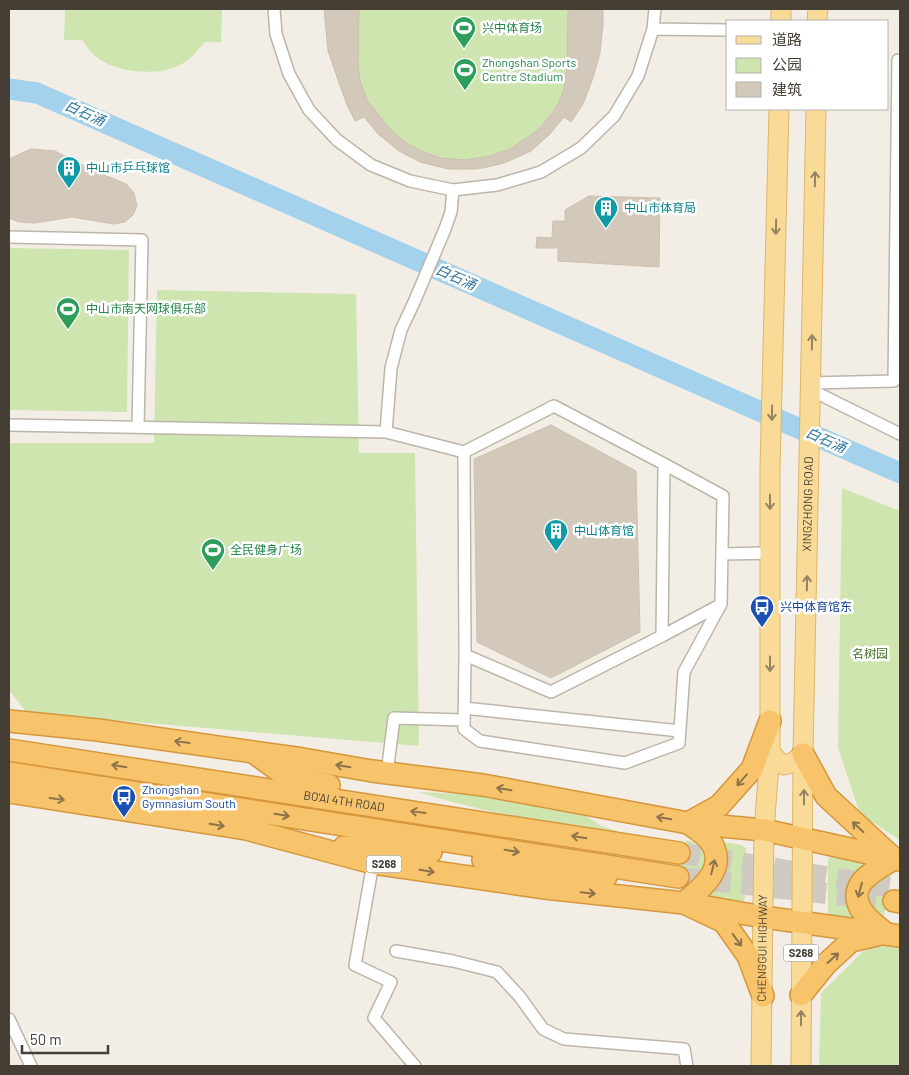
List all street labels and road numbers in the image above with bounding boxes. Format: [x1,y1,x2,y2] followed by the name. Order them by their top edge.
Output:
[799,456,815,552] street label: XINGZHONG ROAD
[303,787,386,814] street label: BO'AI 4TH ROAD
[366,856,402,872] road number: S268
[754,894,769,1002] street label: CHENGGUI HIGHWAY
[784,944,818,961] road number: S268

